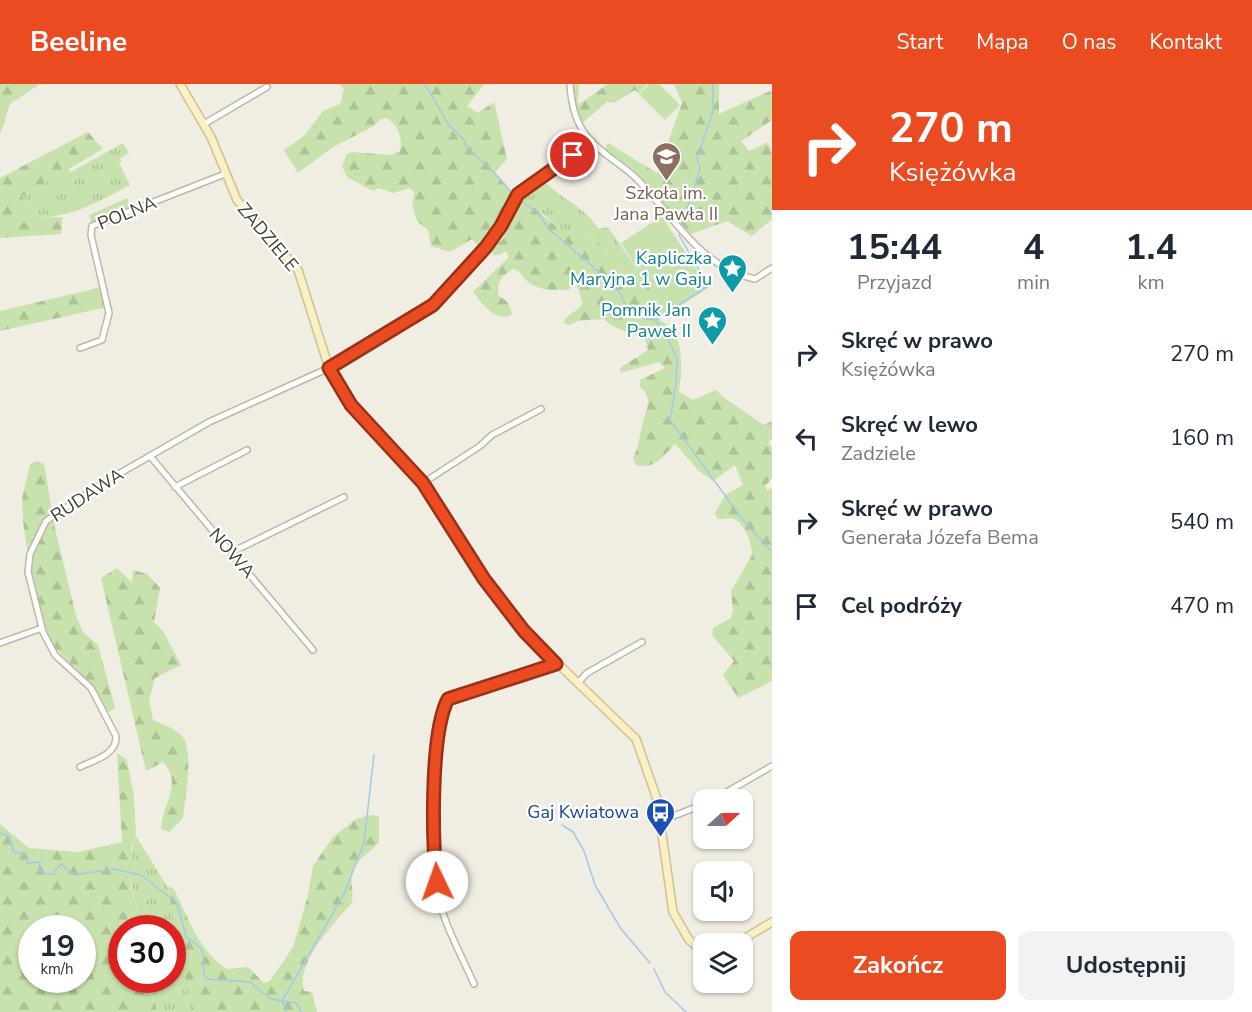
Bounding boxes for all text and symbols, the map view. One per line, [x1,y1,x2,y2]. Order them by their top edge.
text: Beeline [30,23,127,61]
text: Start [897,28,943,56]
text: Mapa [976,28,1029,56]
text: O nas [1062,28,1116,56]
text: Kontakt [1149,28,1222,56]
text: 270 m [889,100,1013,157]
icon: right [790,108,868,186]
pin [547,129,598,180]
icon: arrive [556,138,589,171]
school or university icon: Szkoła im. Jana Pawła II [650,140,682,182]
text: Księżówka [889,154,1017,191]
place label: Szkoła im. Jana Pawła II [613,181,718,226]
street label: POLNA [94,190,160,236]
street label: ZADZIELE [232,198,304,276]
text: 15:44 [847,223,942,272]
text: 4 [1023,223,1044,272]
text: 1.4 [1125,223,1177,272]
place label: Kapliczka Maryjna 1 w Gaju [570,246,712,291]
place icon: Kapliczka Maryjna 1 w Gaju [717,252,749,294]
text: Przyjazd [857,269,932,296]
text: min [1017,269,1050,296]
text: km [1137,269,1165,296]
place label: Pomnik Jan Paweł II [601,298,691,343]
place icon: Pomnik Jan Paweł II [696,304,728,346]
text: Skręć w prawo [841,326,993,356]
icon: right [790,338,823,371]
text: 270 m [1170,339,1234,369]
text: Księżówka [841,356,936,383]
text: Skręć w lewo [841,410,978,440]
icon: left [790,422,823,455]
text: 160 m [1170,423,1234,453]
text: Zadziele [841,440,916,467]
street label: RUDAWA [46,463,128,527]
text: Skręć w prawo [841,494,993,524]
icon: right [790,506,823,539]
text: 540 m [1170,507,1234,537]
street label: NOWA [204,523,260,583]
text: Generała Józefa Bema [841,524,1039,551]
icon: arrive [790,590,823,623]
text: Cel podróży [841,591,962,621]
text: 470 m [1170,591,1234,621]
north arrow [693,789,753,849]
map controls [693,789,753,993]
bus stop icon: Gaj Kwiatowa [644,796,676,838]
place label: Gaj Kwiatowa [527,800,639,824]
position arrow [405,850,469,914]
button: sound [693,861,753,921]
speed limit sign: 30 [108,915,186,993]
text: 19 [39,926,75,967]
button: Zakończ [790,931,1006,1000]
button: Udostępnij [1018,931,1234,1000]
button: layers [693,933,753,993]
text: km/h [40,959,74,979]

